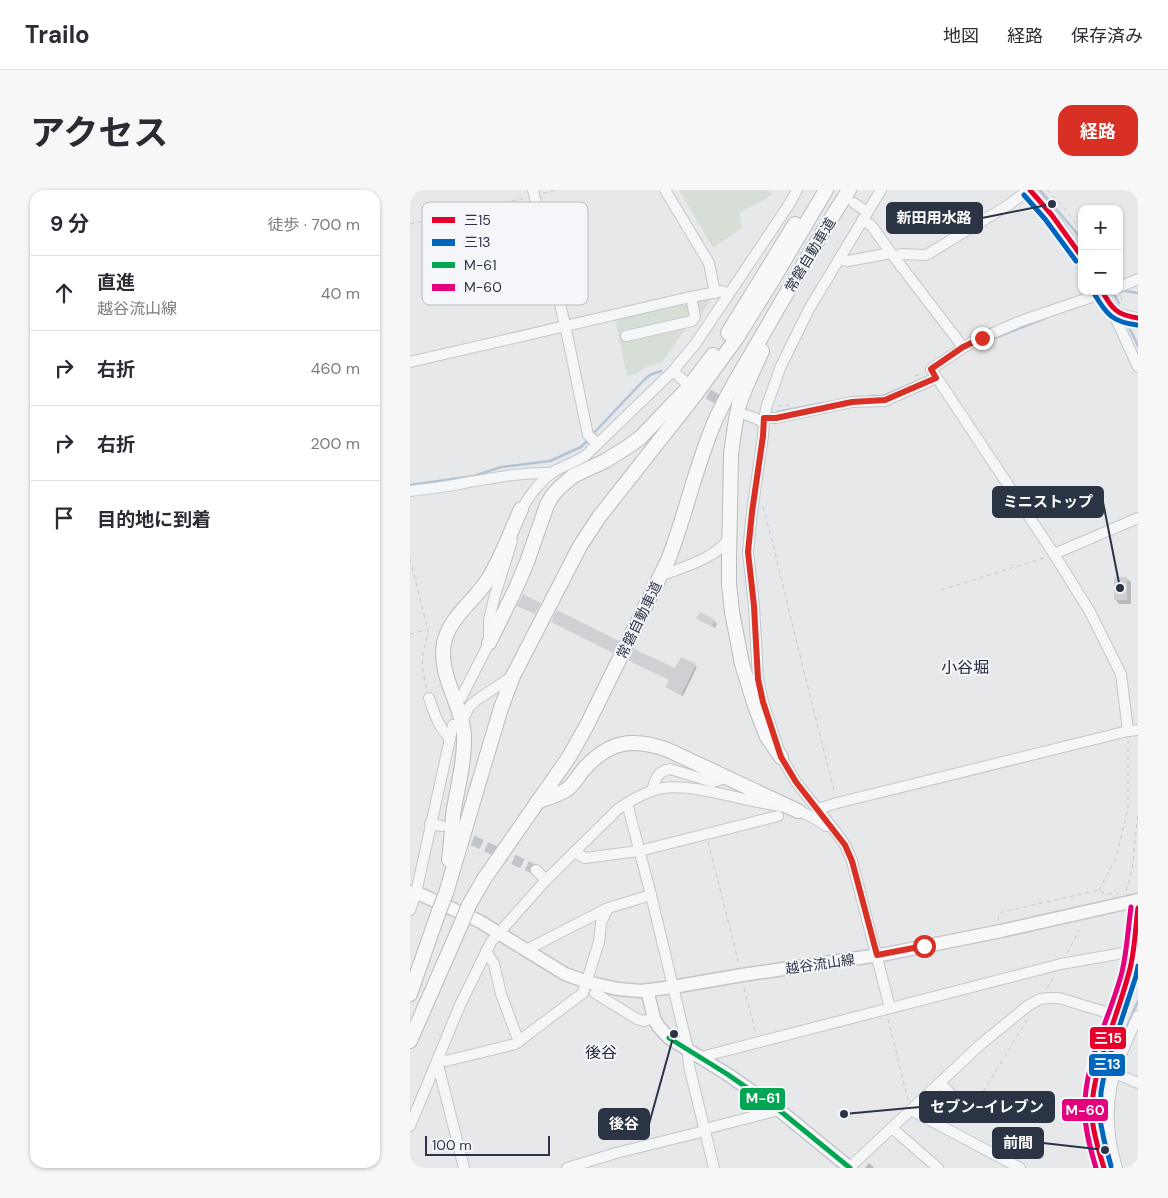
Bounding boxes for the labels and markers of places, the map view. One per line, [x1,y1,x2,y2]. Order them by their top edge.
callout: 新田用水路 [887,203,982,233]
callout: ミニストップ [993,487,1103,517]
callout: セブン-イレブン [920,1092,1054,1122]
callout: 後谷 [599,1109,649,1139]
callout: 前間 [993,1128,1043,1158]

